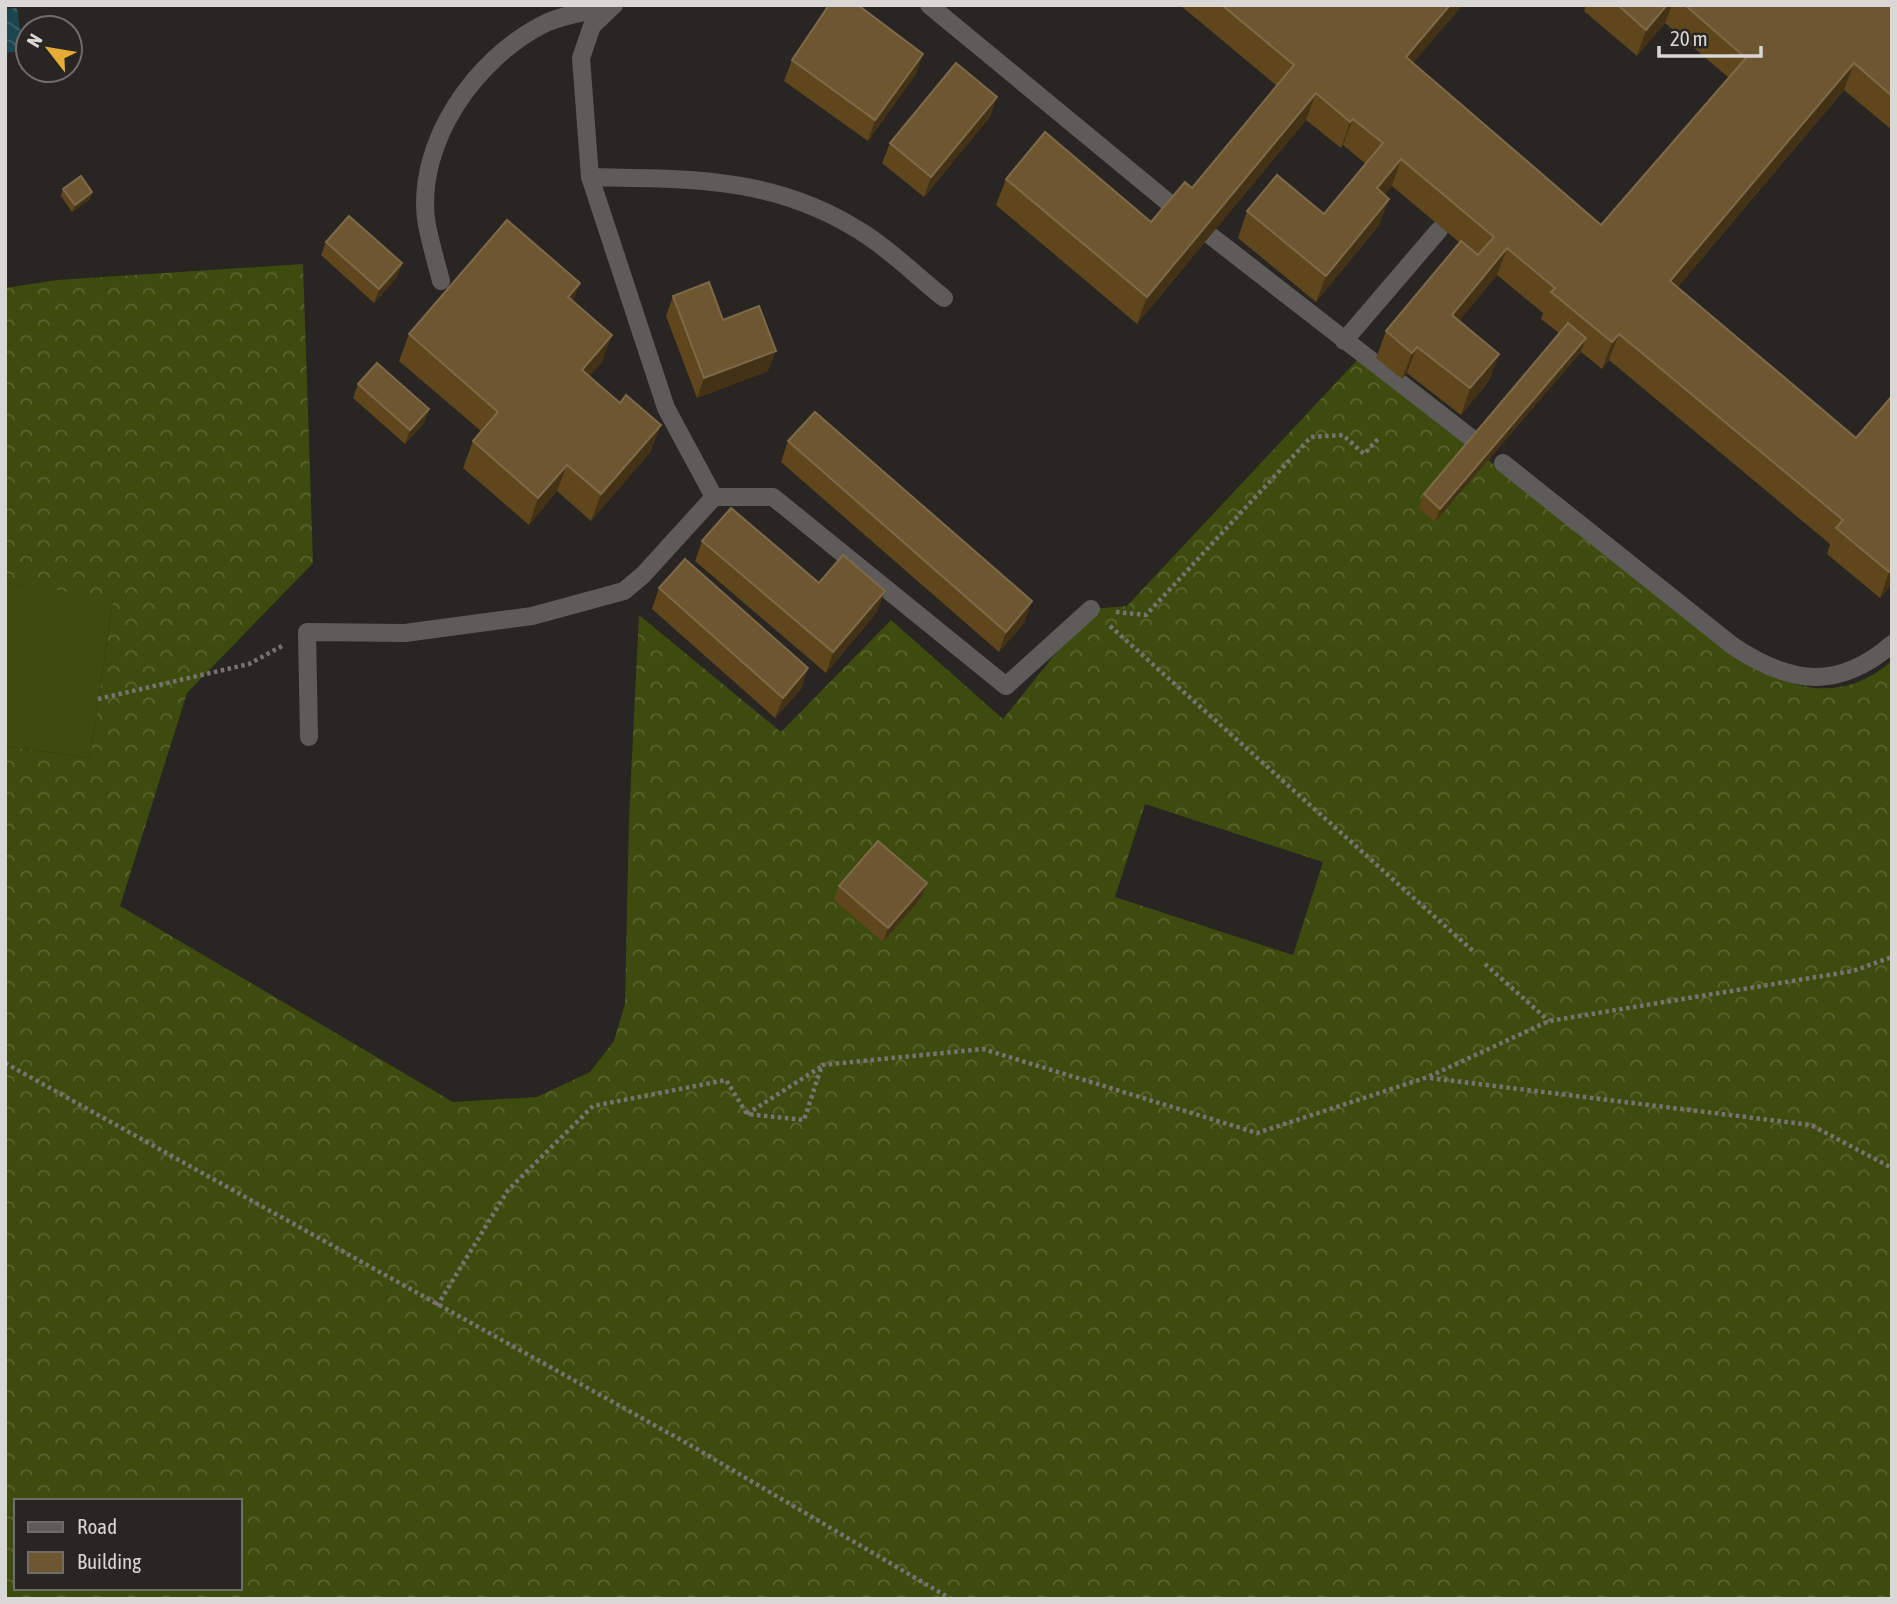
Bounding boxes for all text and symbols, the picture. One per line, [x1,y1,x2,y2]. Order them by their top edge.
north arrow [14,14,84,84]
scale bar [1659,14,1760,58]
text: 20 m [1670,26,1708,50]
text: N [22,30,47,51]
legend [14,1499,242,1590]
text: Road [77,1514,117,1538]
text: Building [77,1549,141,1573]

